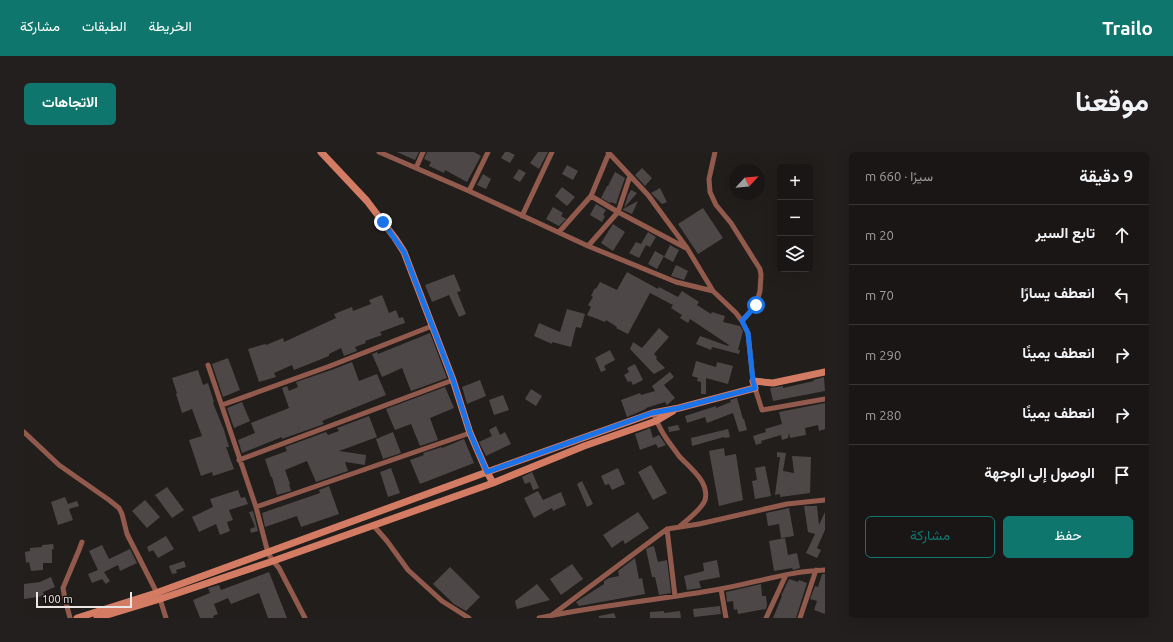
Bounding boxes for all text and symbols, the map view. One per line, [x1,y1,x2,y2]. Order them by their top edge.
text: Trailo [1102,17,1153,39]
text: مشاركة [20,18,60,34]
text: الطبقات [82,18,126,34]
text: الخريطة [148,18,192,34]
button: الاتجاهات [24,83,116,125]
text: موقعنا [1075,85,1149,116]
north arrow [729,164,765,200]
map controls [777,164,813,272]
button: + [777,164,813,200]
text: 9 دقيقة [1079,166,1133,185]
text: سيرًا · 660 m [865,169,933,183]
button: − [777,200,813,236]
route end [374,213,392,231]
text: تابع السير [1036,224,1095,241]
icon: ahead [1111,224,1133,246]
text: 20 m [865,228,894,242]
button: layers [777,236,813,272]
text: انعطف يسارًا [1020,284,1095,301]
icon: left [1111,284,1133,306]
text: 70 m [865,288,894,302]
route start [747,296,765,314]
text: انعطف يمينًا [1022,344,1095,361]
icon: right [1111,344,1133,366]
text: 290 m [865,348,901,362]
text: انعطف يمينًا [1022,404,1095,421]
icon: right [1111,404,1133,426]
text: 280 m [865,408,901,422]
text: الوصول إلى الوجهة [984,464,1095,481]
icon: arrive [1111,464,1133,486]
button: مشاركة [865,516,995,558]
button: حفظ [1003,516,1133,558]
scale bar [36,590,132,609]
text: 100 m [42,593,73,605]

